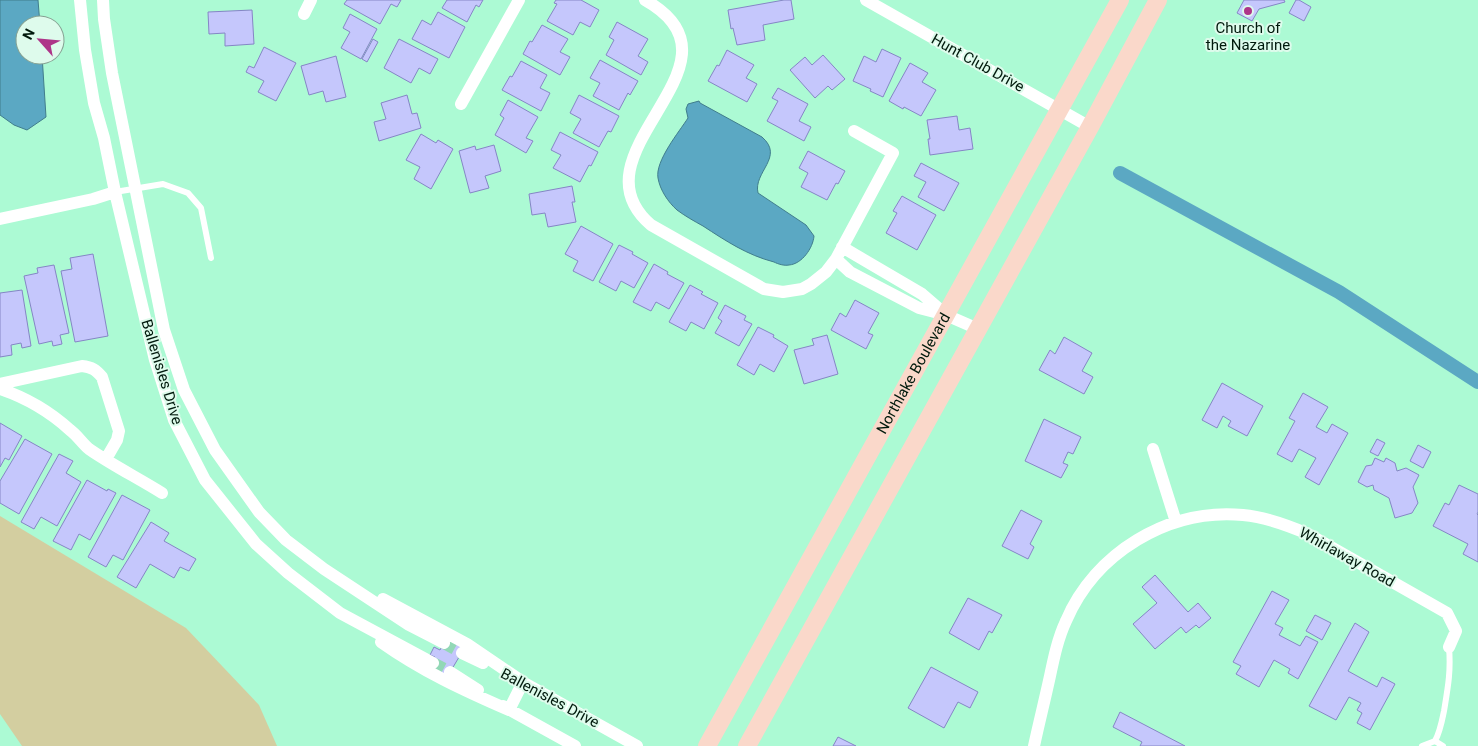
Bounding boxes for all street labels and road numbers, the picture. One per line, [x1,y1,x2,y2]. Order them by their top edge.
street label: Hunt Club Drive [928,30,1028,96]
street label: Northlake Boulevard [873,310,954,437]
street label: Ballenisles Drive [137,317,187,427]
street label: Whirlaway Road [1296,523,1398,591]
street label: Ballenisles Drive [498,664,602,732]

